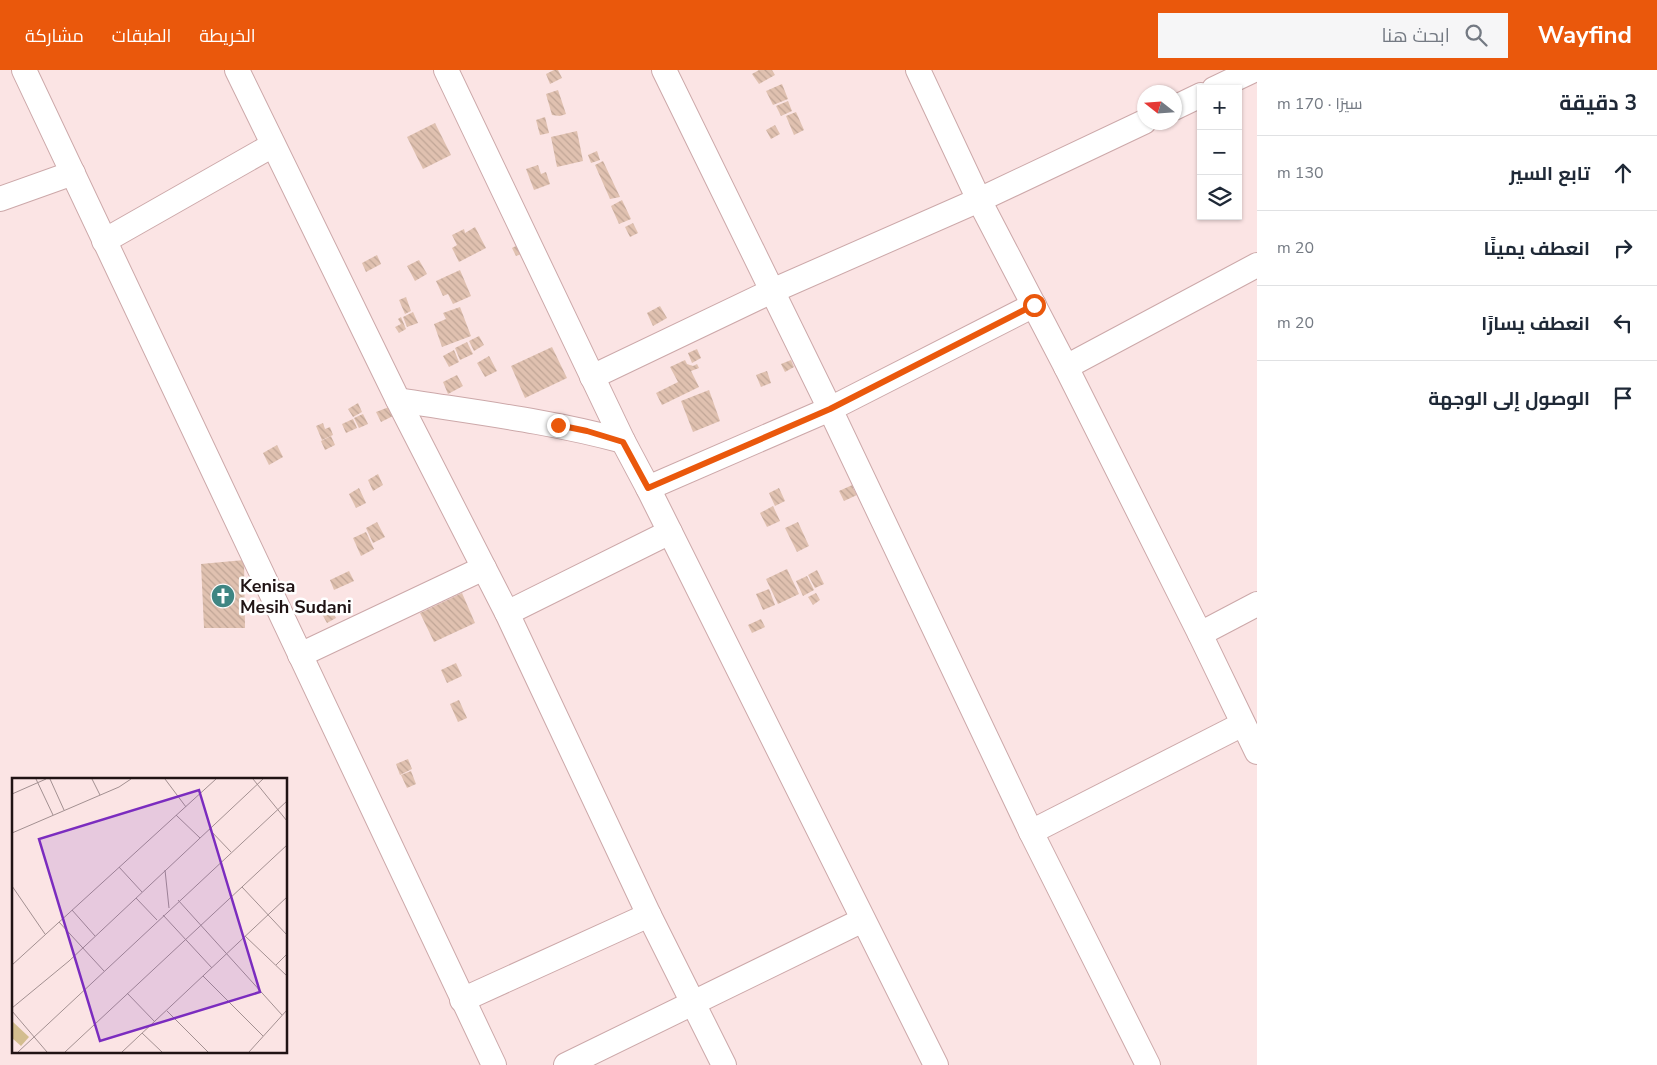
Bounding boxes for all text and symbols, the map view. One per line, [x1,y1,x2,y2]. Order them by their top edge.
search box [1158,13,1508,58]
text: Wayfind [1538,19,1632,51]
icon: search [1462,21,1490,49]
text: ابحث هنا [1381,23,1450,49]
text: مشاركة [25,24,84,48]
text: الطبقات [112,24,171,48]
text: الخريطة [199,24,256,48]
north arrow [1137,85,1182,130]
map controls [1197,85,1242,220]
button: + [1197,85,1242,130]
text: 3 دقيقة [1559,89,1637,117]
text: سيرًا · 170 m [1277,93,1363,115]
button: − [1197,130,1242,175]
icon: ahead [1609,159,1637,187]
text: تابع السير [1509,161,1590,187]
text: 130 m [1277,162,1324,184]
button: layers [1197,175,1242,220]
icon: right [1609,234,1637,262]
text: انعطف يمينًا [1484,236,1590,262]
text: 20 m [1277,237,1314,259]
route start [1023,294,1046,317]
icon: left [1609,309,1637,337]
text: انعطف يسارًا [1481,311,1590,337]
text: 20 m [1277,312,1314,334]
icon: arrive [1609,384,1637,412]
text: الوصول إلى الوجهة [1428,386,1590,412]
route end [547,414,570,437]
place label: Kenisa Mesih Sudani [240,574,352,619]
church icon: Kenisa Mesih Sudani [210,583,236,609]
inset map [12,778,288,1052]

